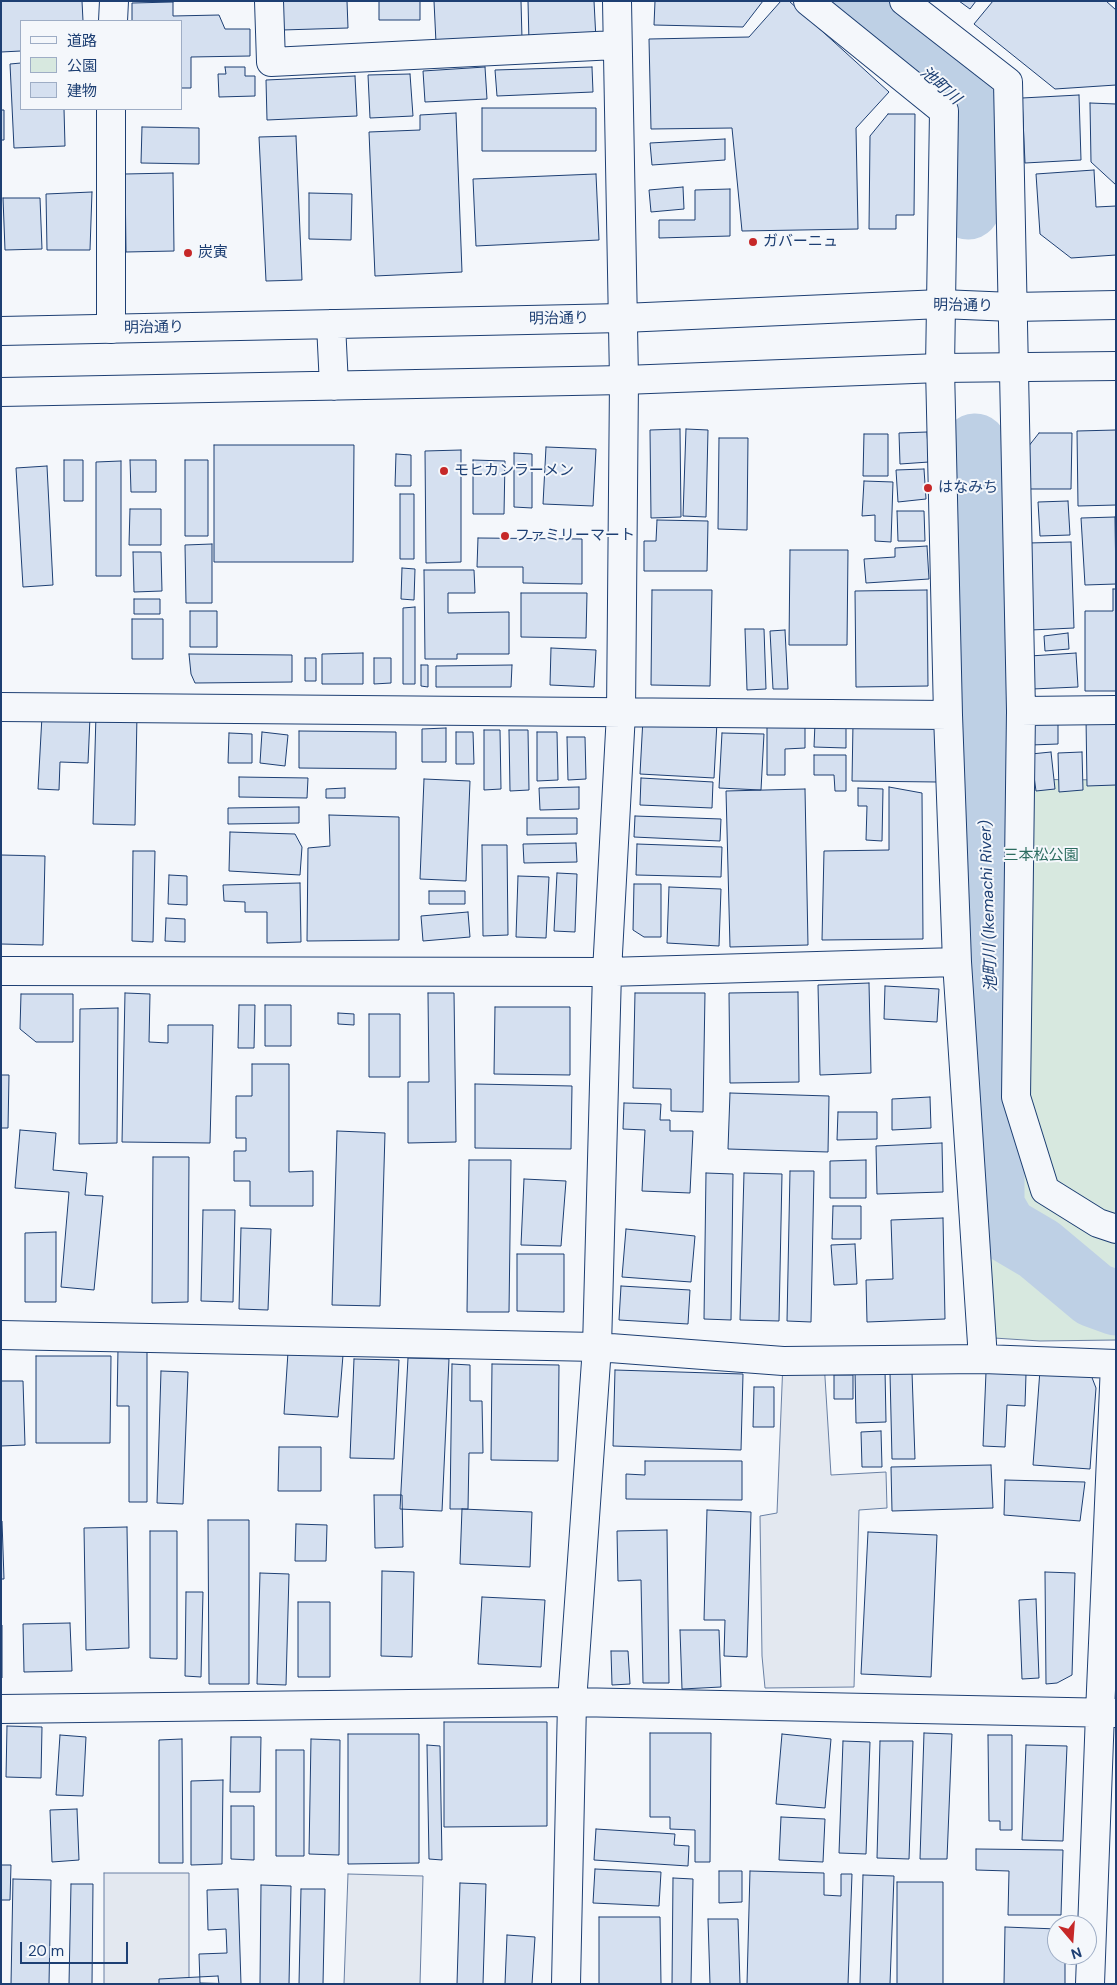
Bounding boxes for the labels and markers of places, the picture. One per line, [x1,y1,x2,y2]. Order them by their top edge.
place label: ガバーニュ [763,233,838,251]
marker: ガバーニュ [747,236,759,248]
place label: 炭寅 [198,244,228,262]
marker: 炭寅 [182,247,194,259]
place label: モヒカンラーメン [454,462,574,480]
marker: モヒカンラーメン [438,465,450,477]
place label: はなみち [938,479,998,497]
marker: はなみち [922,482,934,494]
place label: ファミリーマート [515,527,635,545]
marker: ファミリーマート [499,530,511,542]

